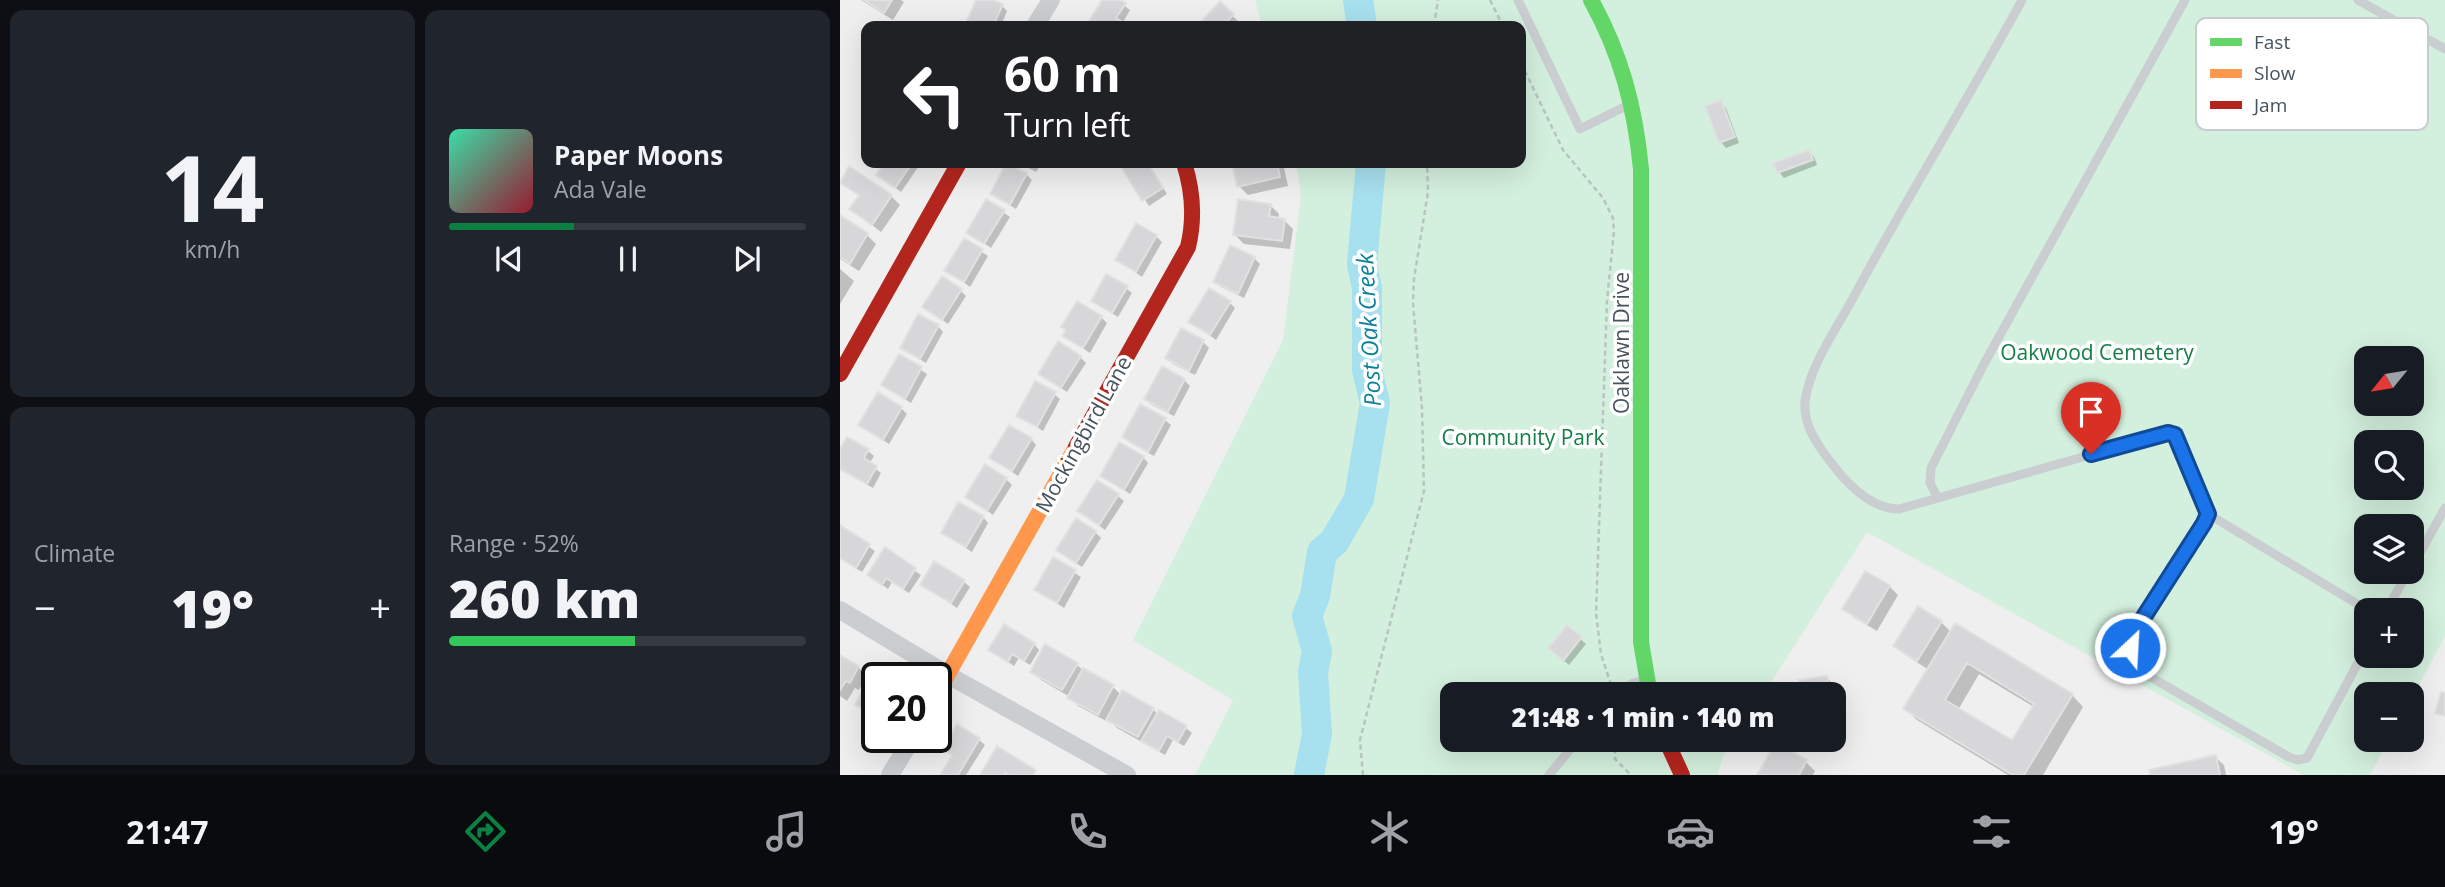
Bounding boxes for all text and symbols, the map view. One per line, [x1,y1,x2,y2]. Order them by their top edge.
legend [2196,18,2428,130]
text: Fast [2254,29,2290,55]
text: 60 m [1004,40,1121,106]
icon: left [889,49,980,140]
text: Slow [2254,60,2296,86]
text: Jam [2252,92,2287,118]
text: Turn left [1004,103,1130,146]
text: 14 [160,125,265,249]
text: Paper Moons [554,137,723,173]
text: Ada Vale [554,173,647,205]
text: km/h [185,233,240,265]
icon: previous [490,240,528,278]
icon: pause [609,240,647,278]
icon: next [728,240,766,278]
water label: Post Oak Creek [1348,252,1388,407]
street label: Oaklawn Drive [1607,272,1635,414]
park label: Oakwood Cemetery [2000,338,2194,366]
north arrow [2354,346,2424,416]
map controls [2354,346,2424,752]
street label: Mockingbird Lane [1028,351,1138,517]
pin [2061,382,2121,454]
icon: arrive [2072,393,2110,431]
park label: Community Park [1441,423,1605,451]
button: search [2354,430,2424,500]
button: layers [2354,514,2424,584]
text: Range · 52% [449,527,579,559]
text: Climate [34,537,115,569]
text: 260 km [449,562,640,633]
text: 19° [171,572,254,643]
text: − [34,581,56,633]
text: + [369,581,391,633]
button: + [2354,598,2424,668]
position arrow [2093,611,2167,685]
speed limit sign: 20 [861,662,952,753]
button: − [2354,682,2424,752]
text: 21:48 · 1 min · 140 m [1512,699,1774,735]
icon: directions [461,807,510,856]
icon: music [762,807,811,856]
icon: phone [1063,807,1112,856]
icon: climate [1365,807,1414,856]
icon: car [1666,807,1715,856]
icon: filters [1967,807,2016,856]
text: 21:47 [126,810,208,853]
text: 19° [2269,810,2319,853]

